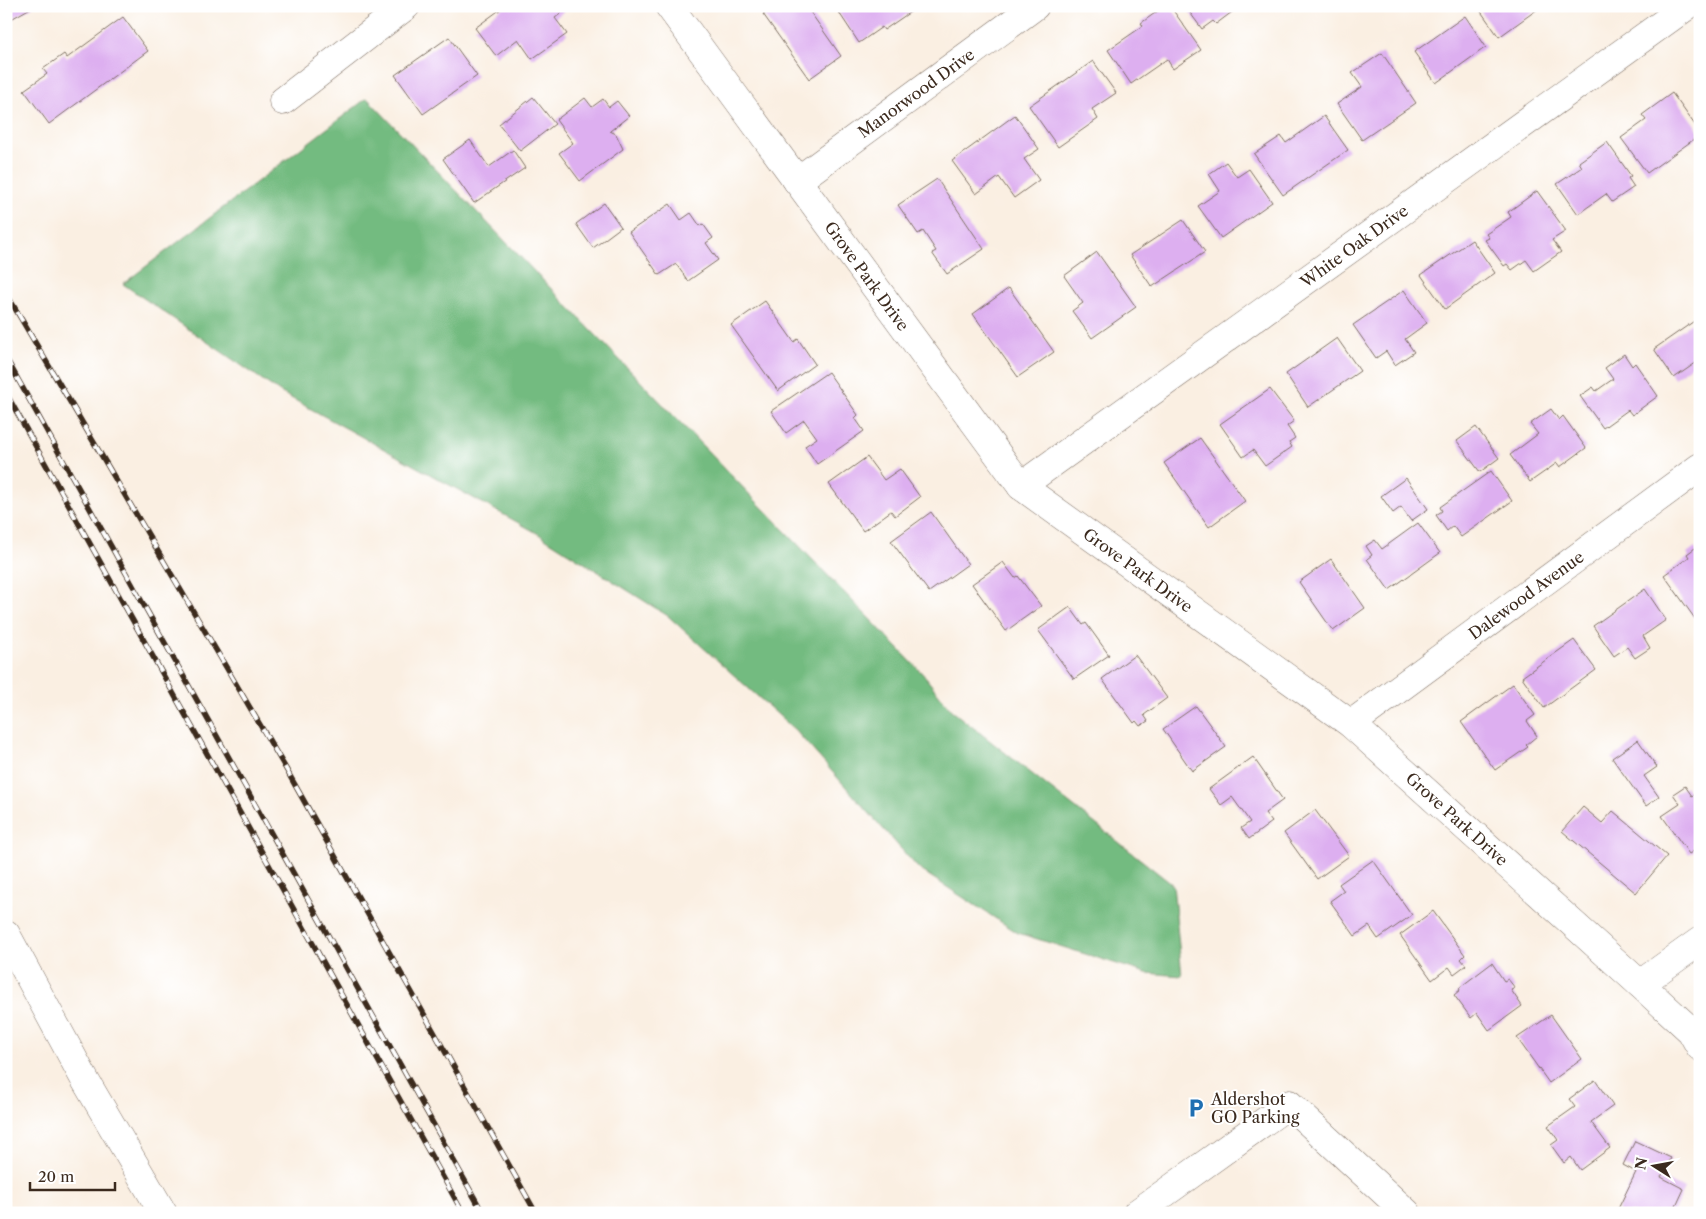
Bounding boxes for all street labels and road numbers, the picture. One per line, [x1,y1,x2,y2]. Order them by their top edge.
street label: Manorwood Drive [854,44,978,142]
street label: White Oak Drive [1295,200,1412,292]
street label: Grove Park Drive [821,217,913,335]
street label: Grove Park Drive [1079,524,1197,616]
street label: Dalewood Avenue [1464,546,1588,644]
street label: Grove Park Drive [1402,768,1512,870]

